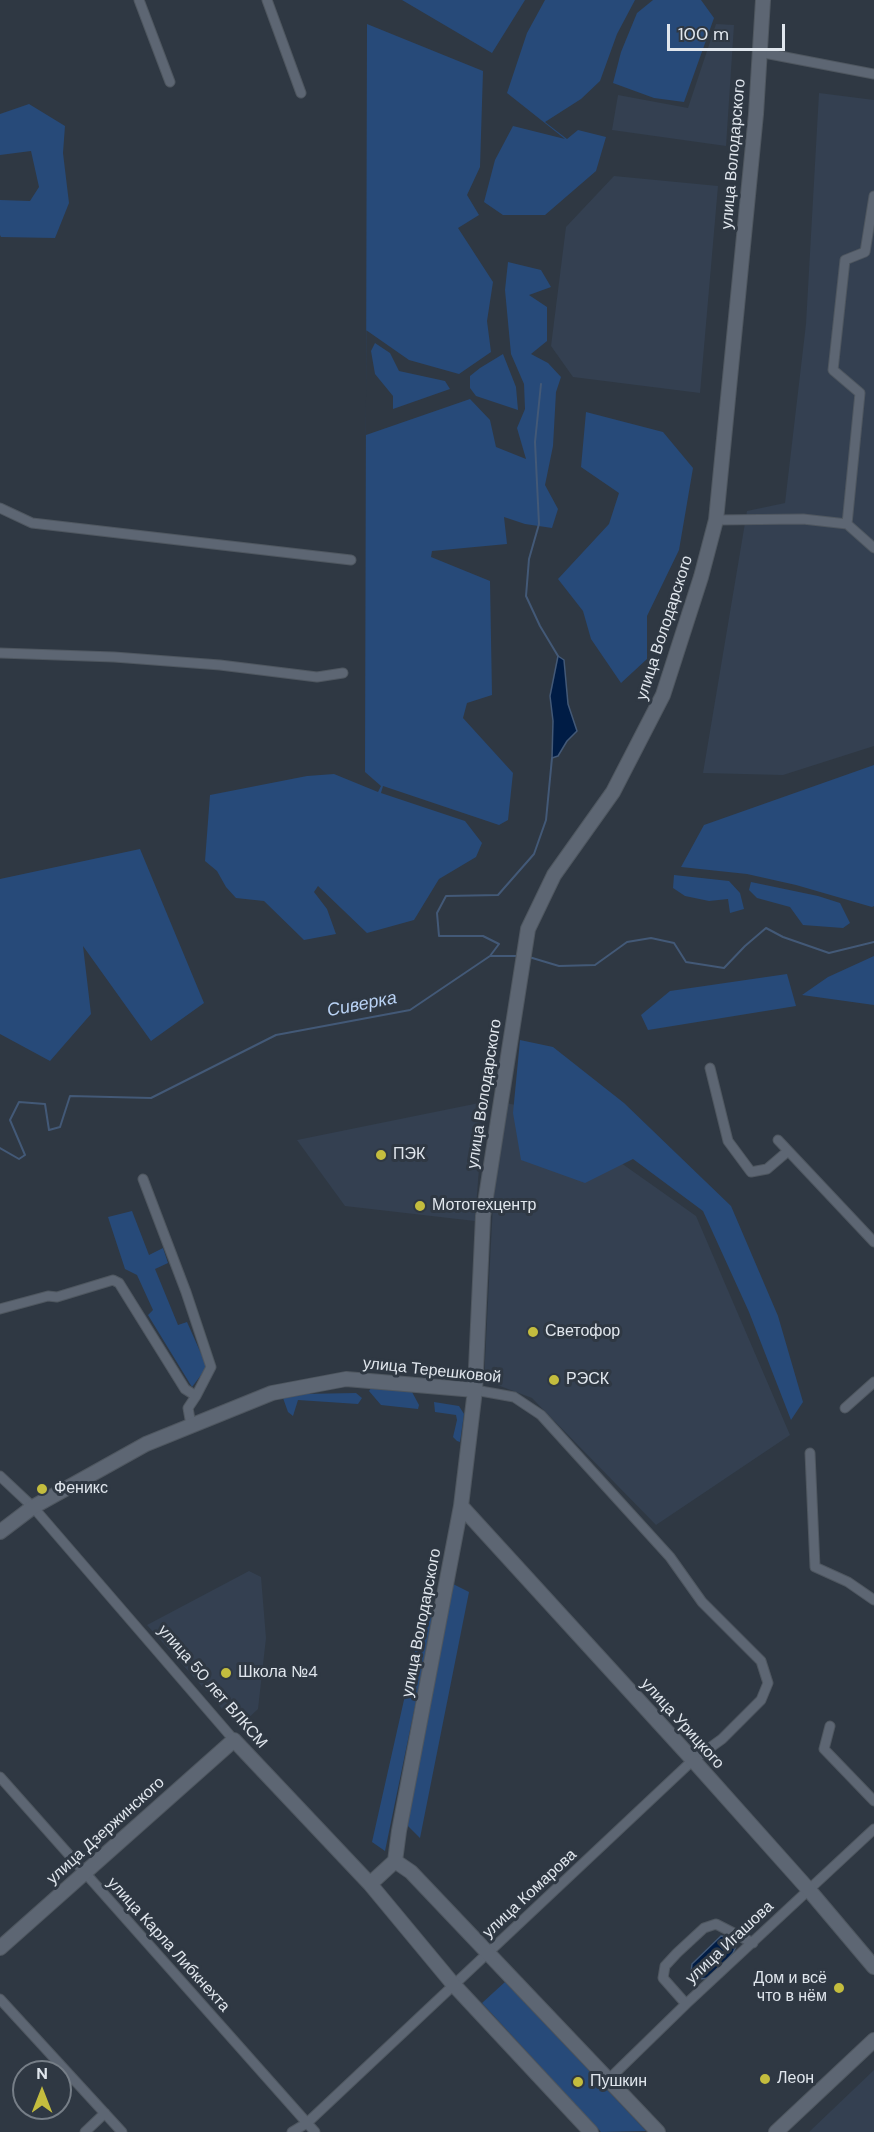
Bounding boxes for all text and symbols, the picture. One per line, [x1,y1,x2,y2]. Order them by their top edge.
scale bar [670,12,788,50]
text: 100 m [678,22,729,46]
street label: улица Володарского [718,78,750,230]
street label: улица Володарского [633,553,697,703]
water label: Сиверка [325,988,399,1022]
street label: улица Володарского [464,1018,506,1170]
place label: ПЭК [393,1145,425,1165]
marker: ПЭК [374,1148,388,1162]
place label: Мототехцентр [432,1196,536,1216]
marker: Мототехцентр [413,1199,427,1213]
place label: Светофор [545,1322,620,1342]
marker: Светофор [526,1325,540,1339]
street label: улица Терешковой [362,1354,502,1388]
place label: РЭСК [566,1370,609,1390]
marker: РЭСК [547,1373,561,1387]
place label: Феникс [54,1479,108,1499]
marker: Феникс [35,1482,49,1496]
street label: улица Володарского [398,1547,446,1699]
street label: улица 50 лет ВЛКСМ [153,1621,271,1753]
place label: Школа №4 [238,1663,318,1683]
marker: Школа №4 [219,1666,233,1680]
street label: улица Урицкого [636,1675,728,1773]
street label: улица Дзержинского [43,1773,169,1889]
street label: улица Комарова [479,1846,581,1942]
street label: улица Карла Либкнехта [103,1874,233,2016]
street label: улица Игашова [682,1897,778,1989]
place label: Дом и всё что в нём [753,1969,827,2007]
marker: Дом и всё что в нём [832,1981,846,1995]
north arrow [12,2060,72,2120]
text: N [36,2063,48,2084]
place label: Леон [777,2069,814,2089]
place label: Пушкин [590,2072,647,2092]
marker: Леон [758,2072,772,2086]
marker: Пушкин [571,2075,585,2089]

